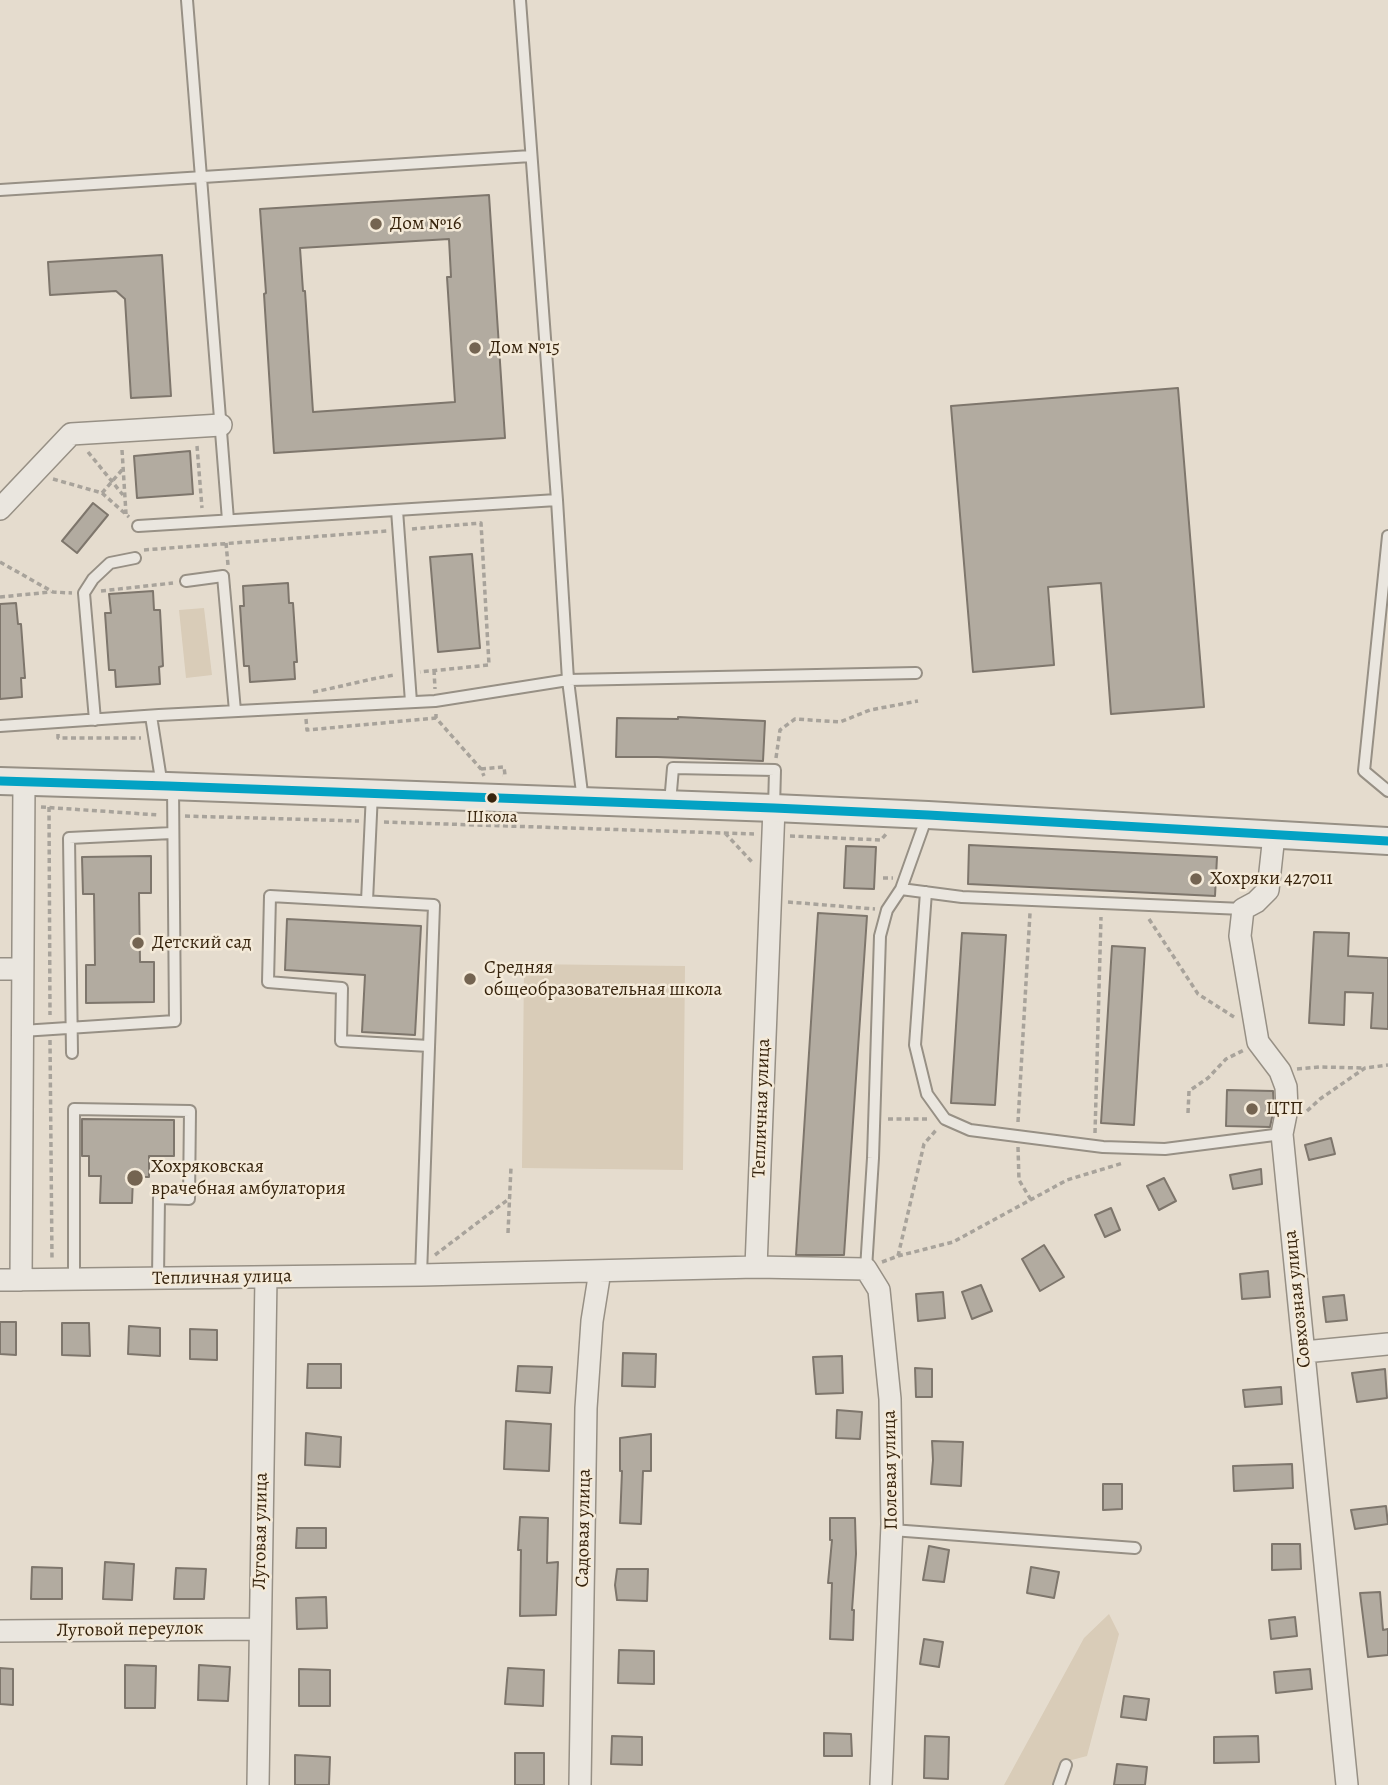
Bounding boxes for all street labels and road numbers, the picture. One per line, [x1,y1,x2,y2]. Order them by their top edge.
street label: Тепличная улица [748,1038,776,1178]
street label: Совхозная улица [1279,1229,1317,1369]
street label: Тепличная улица [152,1265,292,1291]
street label: Полевая улица [879,1410,903,1530]
street label: Садовая улица [572,1468,596,1588]
street label: Луговая улица [249,1472,273,1590]
street label: Луговой переулок [56,1617,204,1643]

